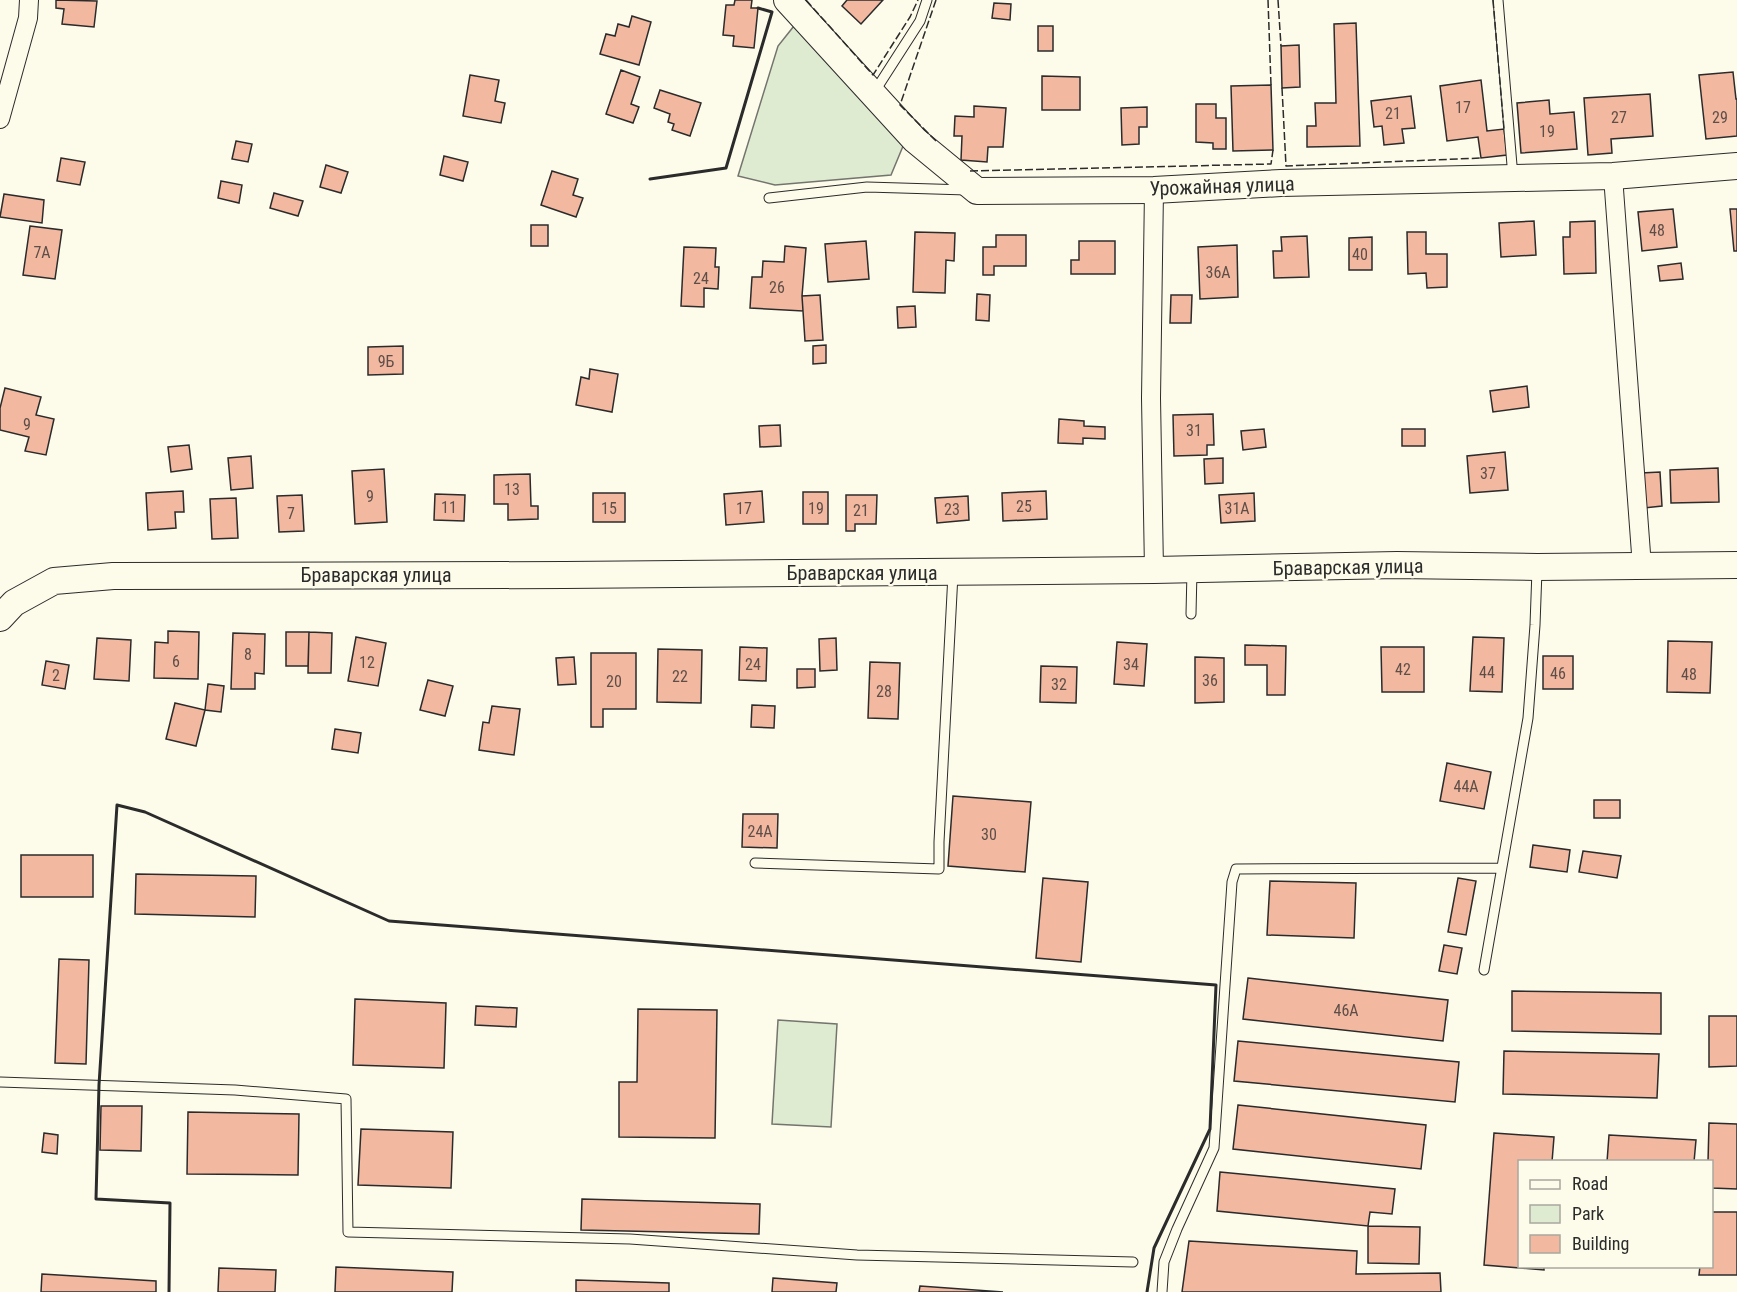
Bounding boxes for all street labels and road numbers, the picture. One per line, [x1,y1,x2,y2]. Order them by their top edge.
street label: Урожайная улица [1149,171,1295,201]
street label: Браварская улица [1272,554,1424,580]
street label: Браварская улица [786,561,938,585]
street label: Браварская улица [300,563,452,587]

